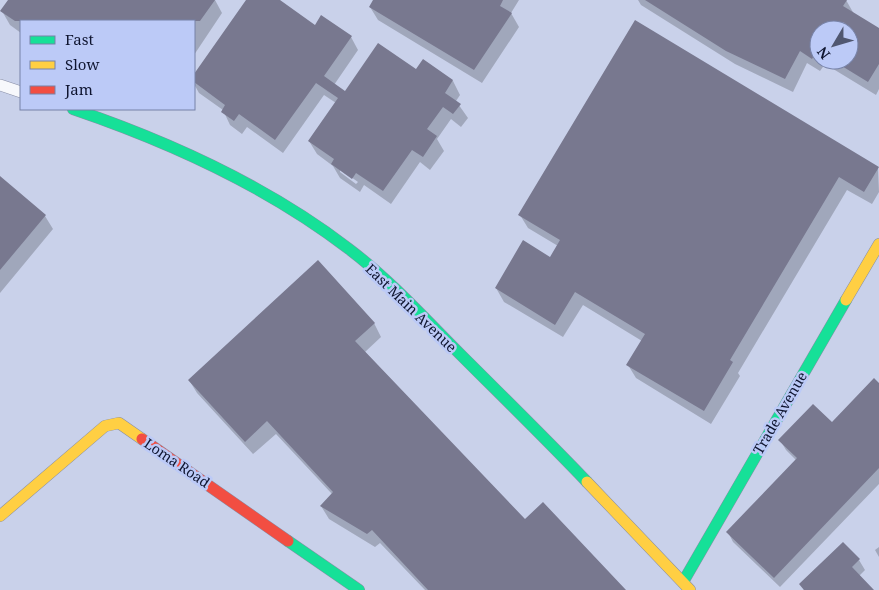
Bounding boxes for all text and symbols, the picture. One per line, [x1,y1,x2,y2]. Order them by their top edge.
legend [20,20,195,110]
north arrow [809,20,859,70]
text: Fast [65,29,94,49]
text: N [812,43,834,64]
text: Slow [65,54,99,74]
text: Jam [64,79,93,99]
street label: East Main Avenue [362,259,461,356]
street label: Trade Avenue [748,368,811,458]
street label: Loma Road [141,434,214,492]

